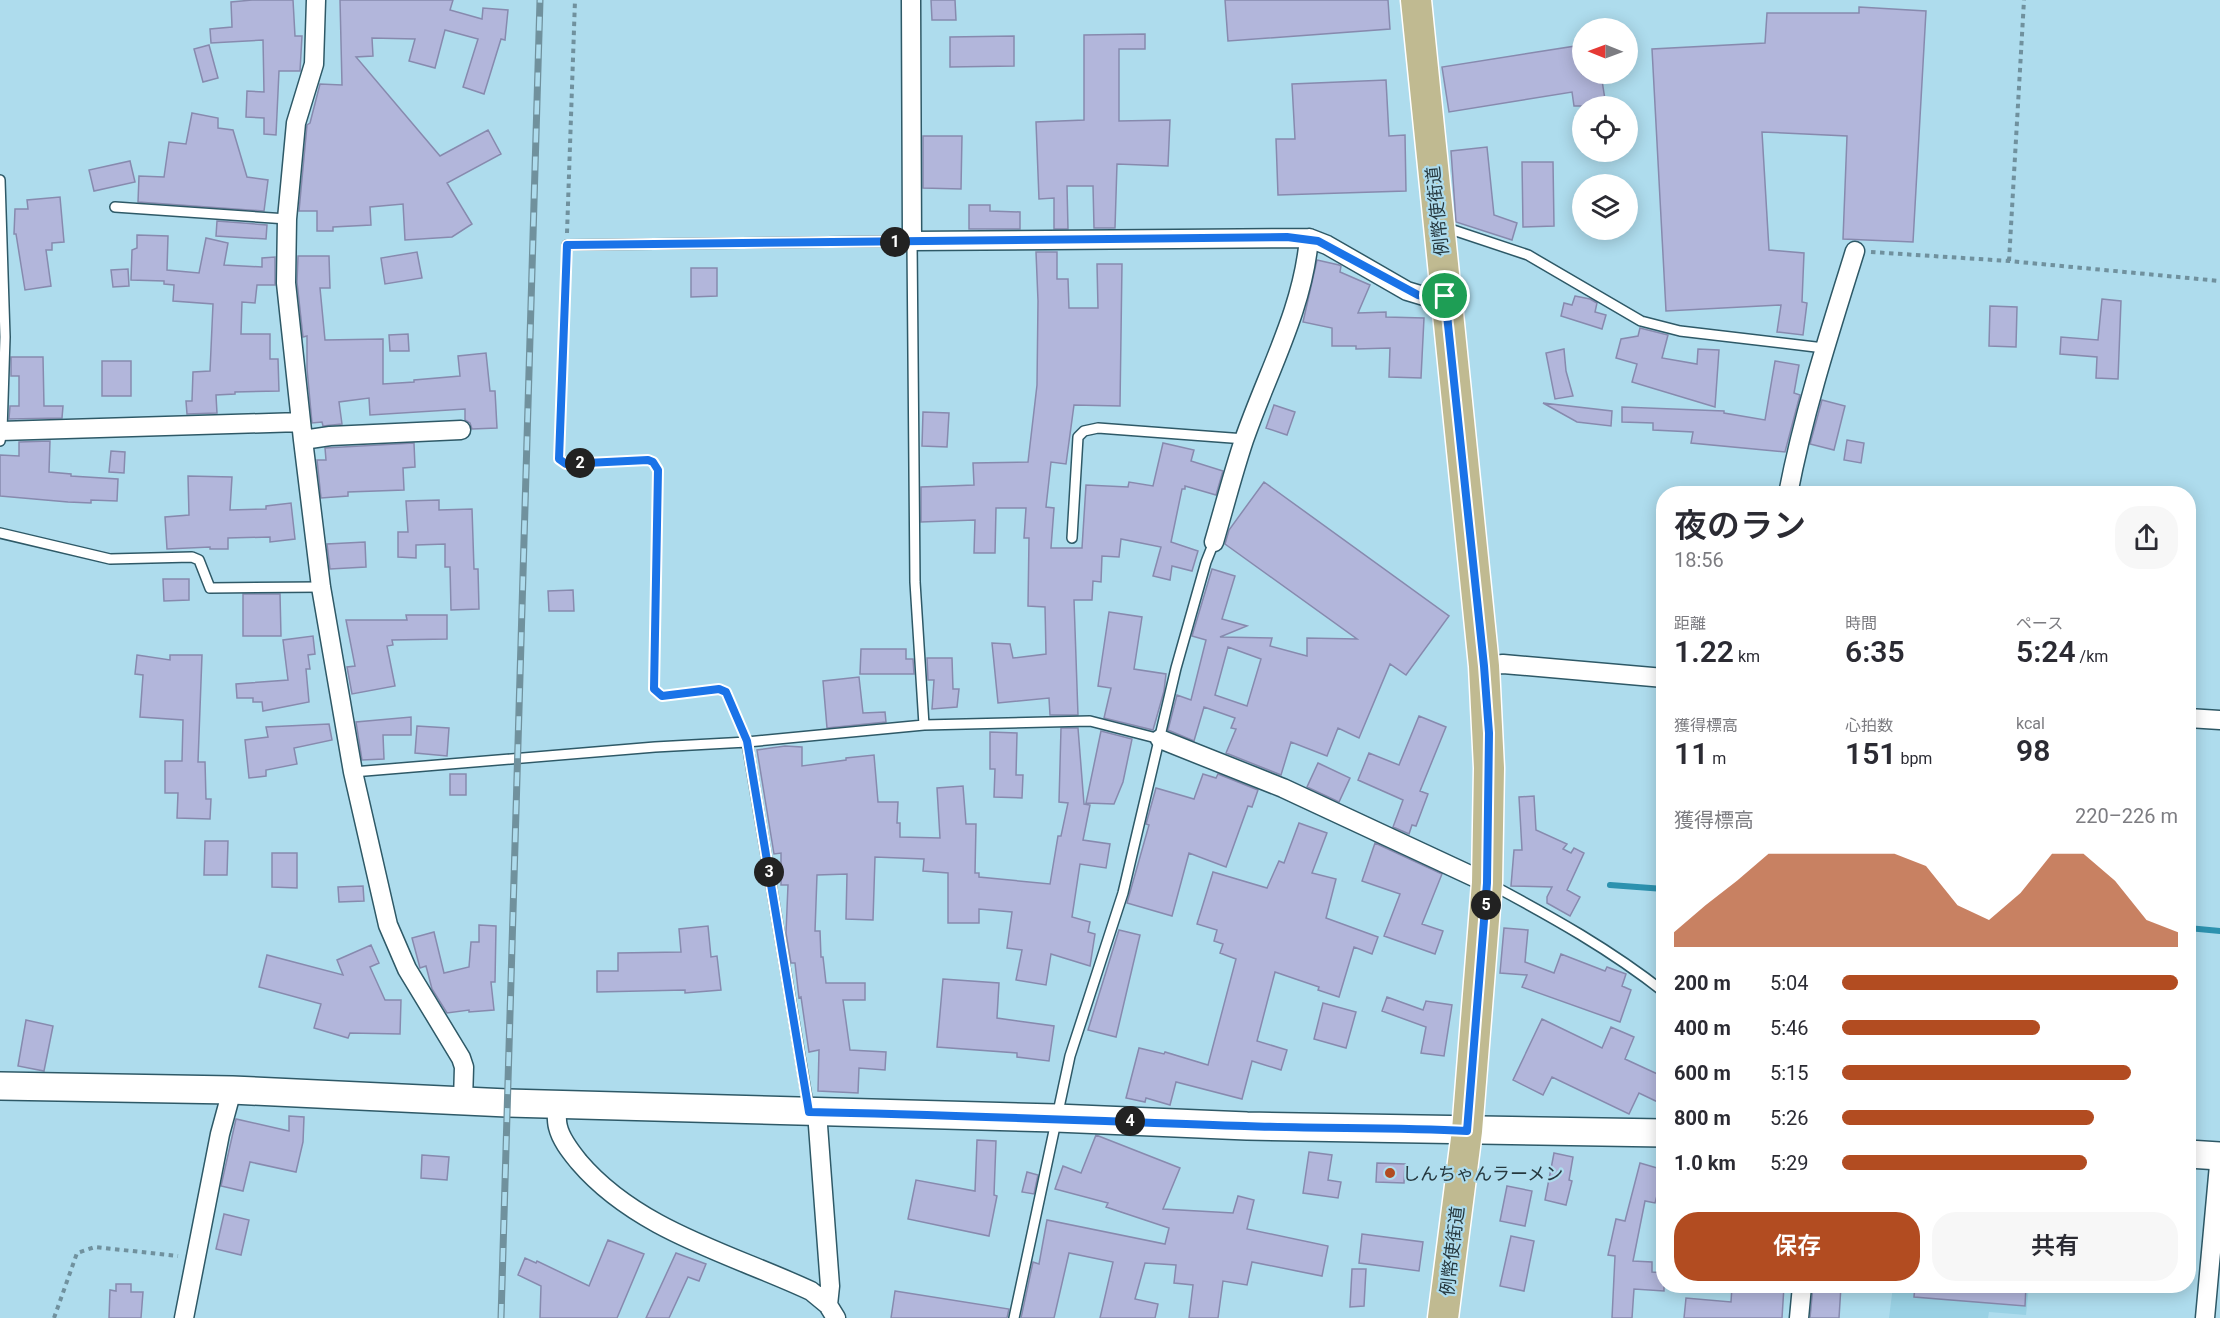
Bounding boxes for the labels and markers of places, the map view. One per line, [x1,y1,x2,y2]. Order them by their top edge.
pin: 1 [880,227,910,257]
pin [1419,270,1470,321]
pin: 2 [565,448,595,478]
pin: 3 [754,857,784,887]
pin: 5 [1471,890,1501,920]
pin: 4 [1115,1106,1145,1136]
place label: しんちゃんラーメン [1402,1163,1563,1184]
marker: しんちゃんラーメン [1383,1166,1397,1180]

